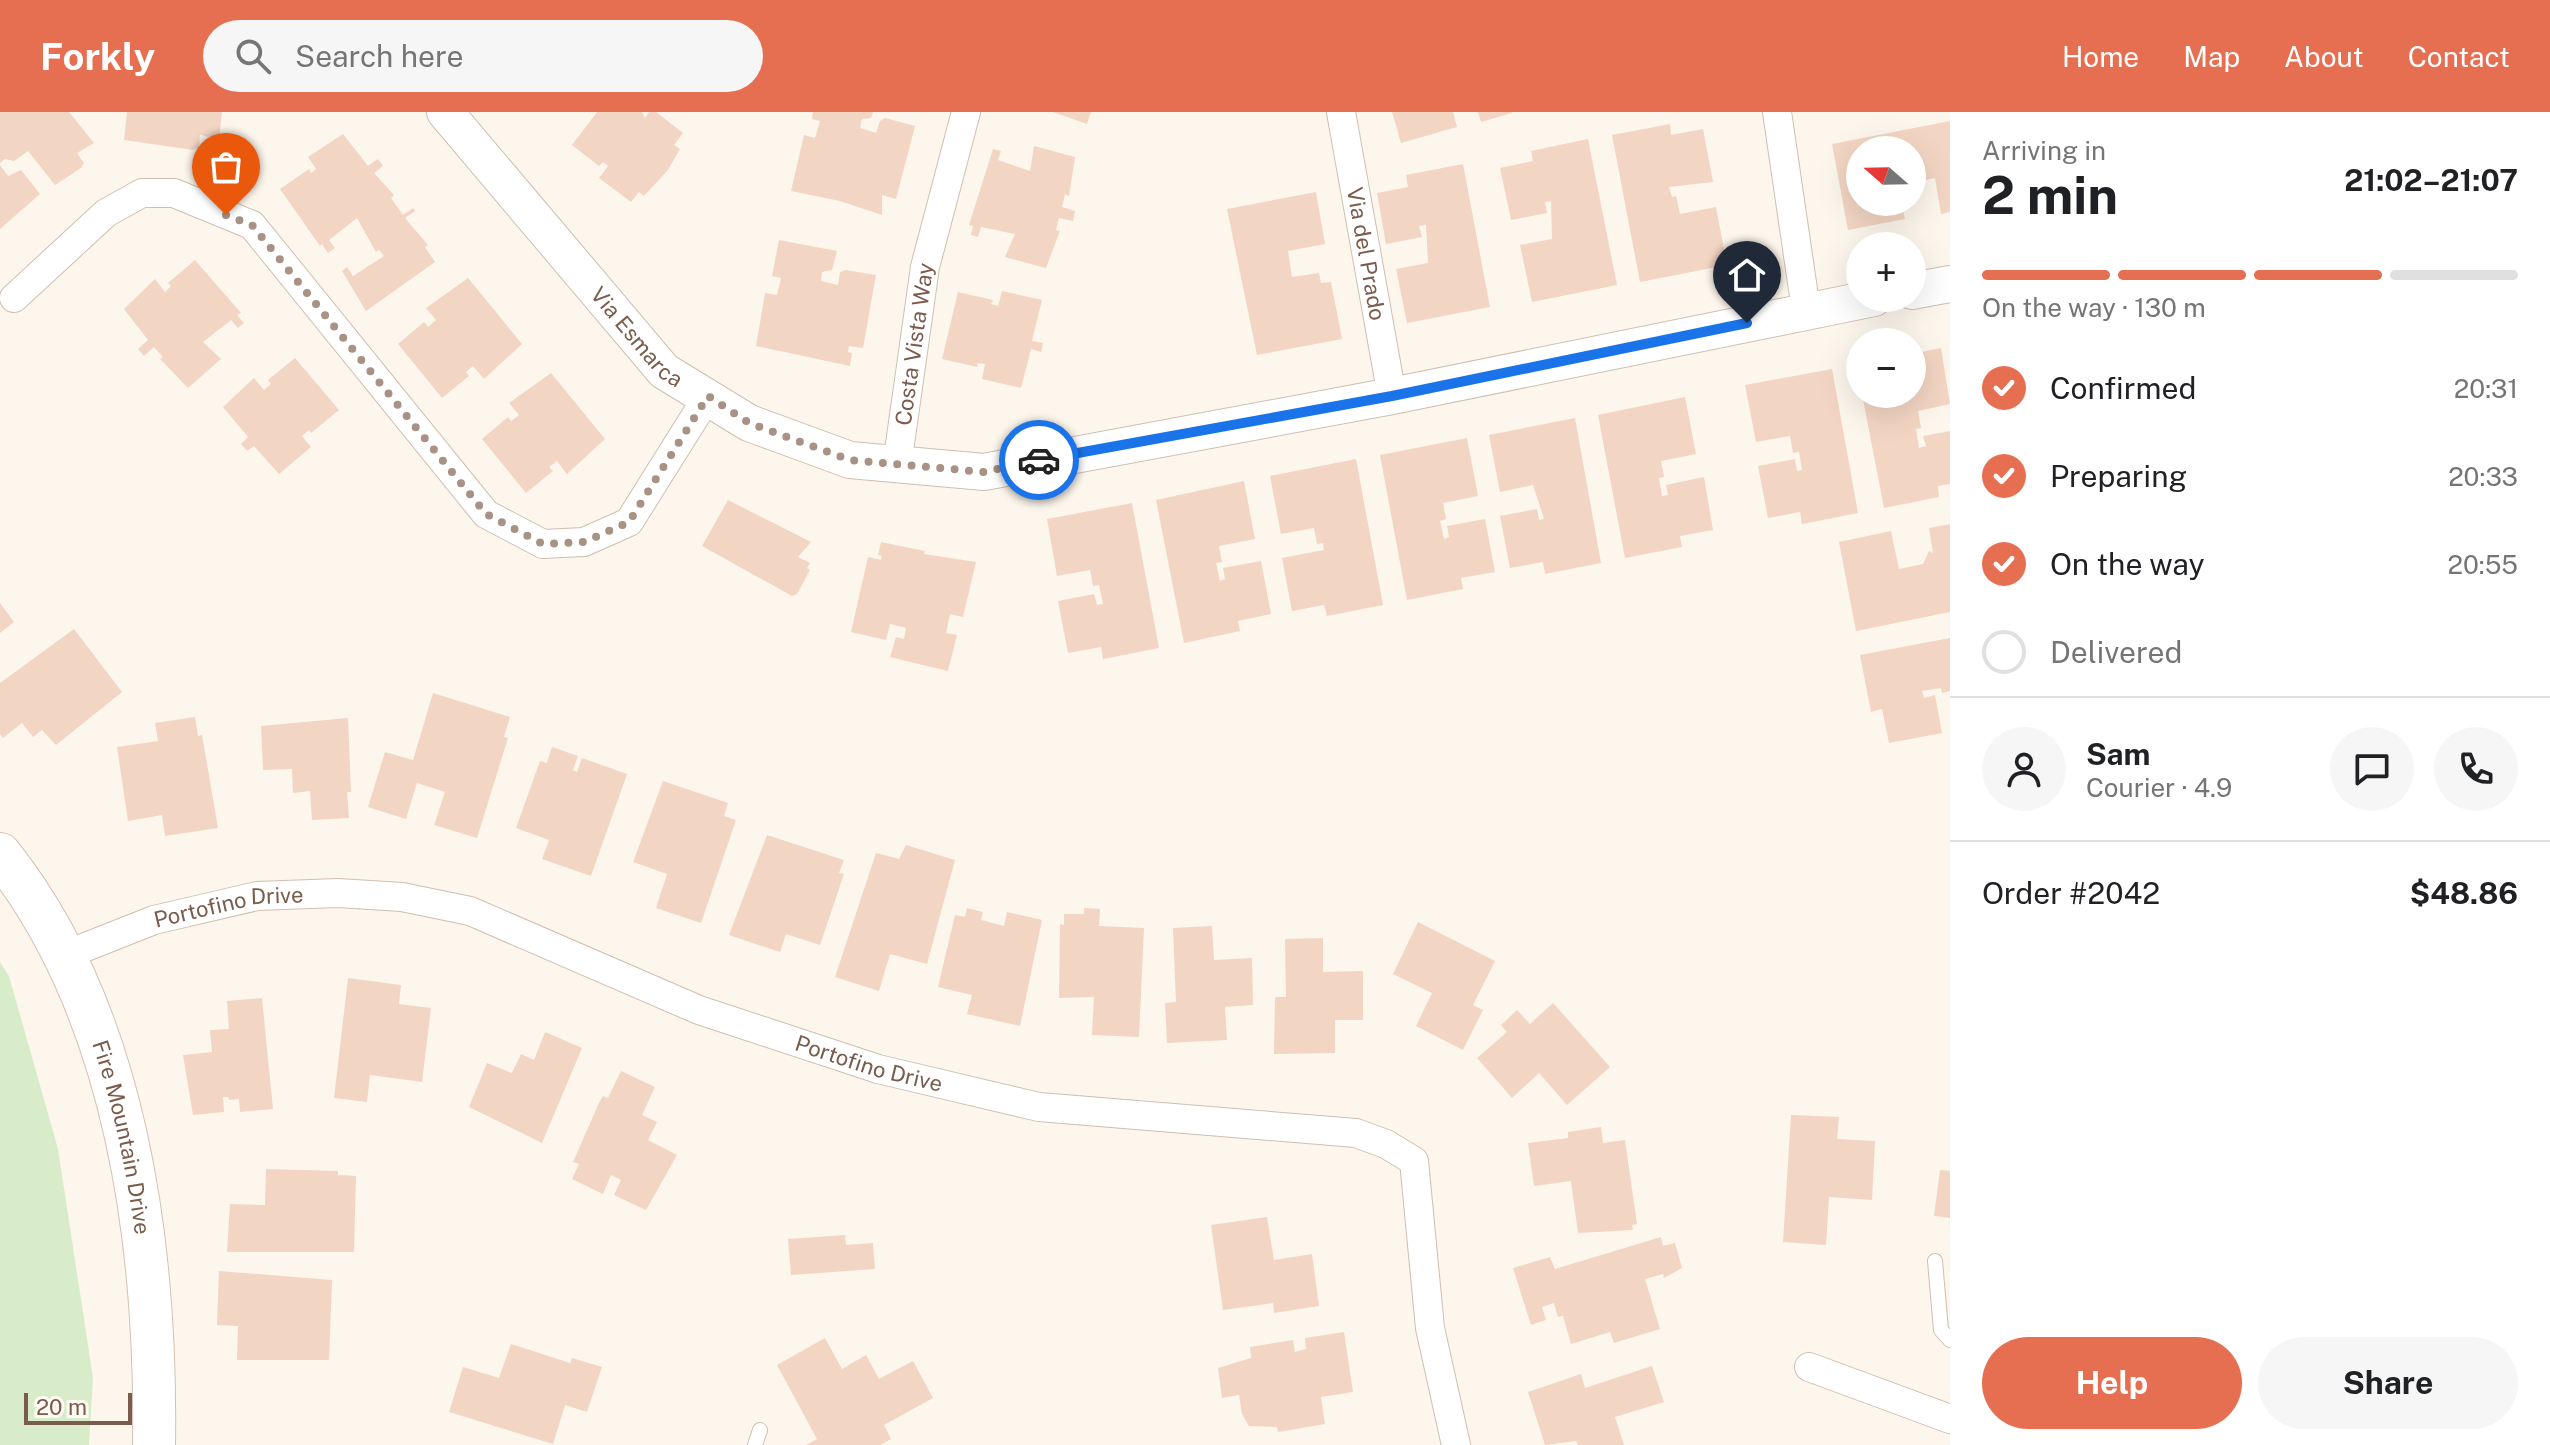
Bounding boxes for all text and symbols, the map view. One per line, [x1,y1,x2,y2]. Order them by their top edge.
search box [203,20,763,92]
text: Forkly [40,34,155,79]
icon: search [231,34,275,78]
text: Search here [295,38,463,74]
text: Home [2062,40,2139,73]
text: Map [2183,40,2240,73]
text: About [2284,40,2364,73]
text: Contact [2408,40,2510,73]
pin [192,133,260,215]
text: Arriving in [1982,135,2106,166]
north arrow [1846,136,1926,216]
map controls [1846,136,1926,408]
icon: bag [204,145,248,189]
text: 21:02–21:07 [2344,162,2518,198]
text: 2 min [1982,165,2118,226]
street label: Via del Prado [1342,185,1391,323]
button: + [1846,232,1926,312]
pin [1713,241,1781,323]
icon: home [1725,253,1769,297]
street label: Costa Vista Way [890,261,938,427]
street label: Via Esmarca [586,282,688,392]
text: On the way · 130 m [1982,292,2206,323]
button: − [1846,328,1926,408]
icon: check [1982,366,2026,410]
text: Confirmed [2050,370,2196,406]
text: 20:31 [2454,373,2518,404]
courier [999,420,1079,500]
icon: car [1017,438,1061,482]
icon: check [1982,454,2026,498]
text: Preparing [2050,458,2187,494]
text: 20:33 [2448,461,2518,492]
icon: check [1982,542,2026,586]
text: On the way [2050,546,2204,582]
text: 20:55 [2447,549,2518,580]
text: Delivered [2050,634,2182,670]
button: person [1982,727,2066,811]
button: chat [2330,727,2414,811]
button: phone [2434,727,2518,811]
text: Sam [2086,736,2150,772]
text: Courier · 4.9 [2086,772,2232,803]
text: Order #2042 [1982,875,2160,911]
text: $48.86 [2410,875,2518,911]
street label: Portofino Drive [151,881,304,933]
street label: Portofino Drive [792,1030,945,1097]
street label: Fire Mountain Drive [87,1037,156,1236]
button: Help [1982,1337,2242,1429]
button: Share [2258,1337,2518,1429]
scale bar [24,1389,132,1425]
text: 20 m [36,1394,87,1420]

